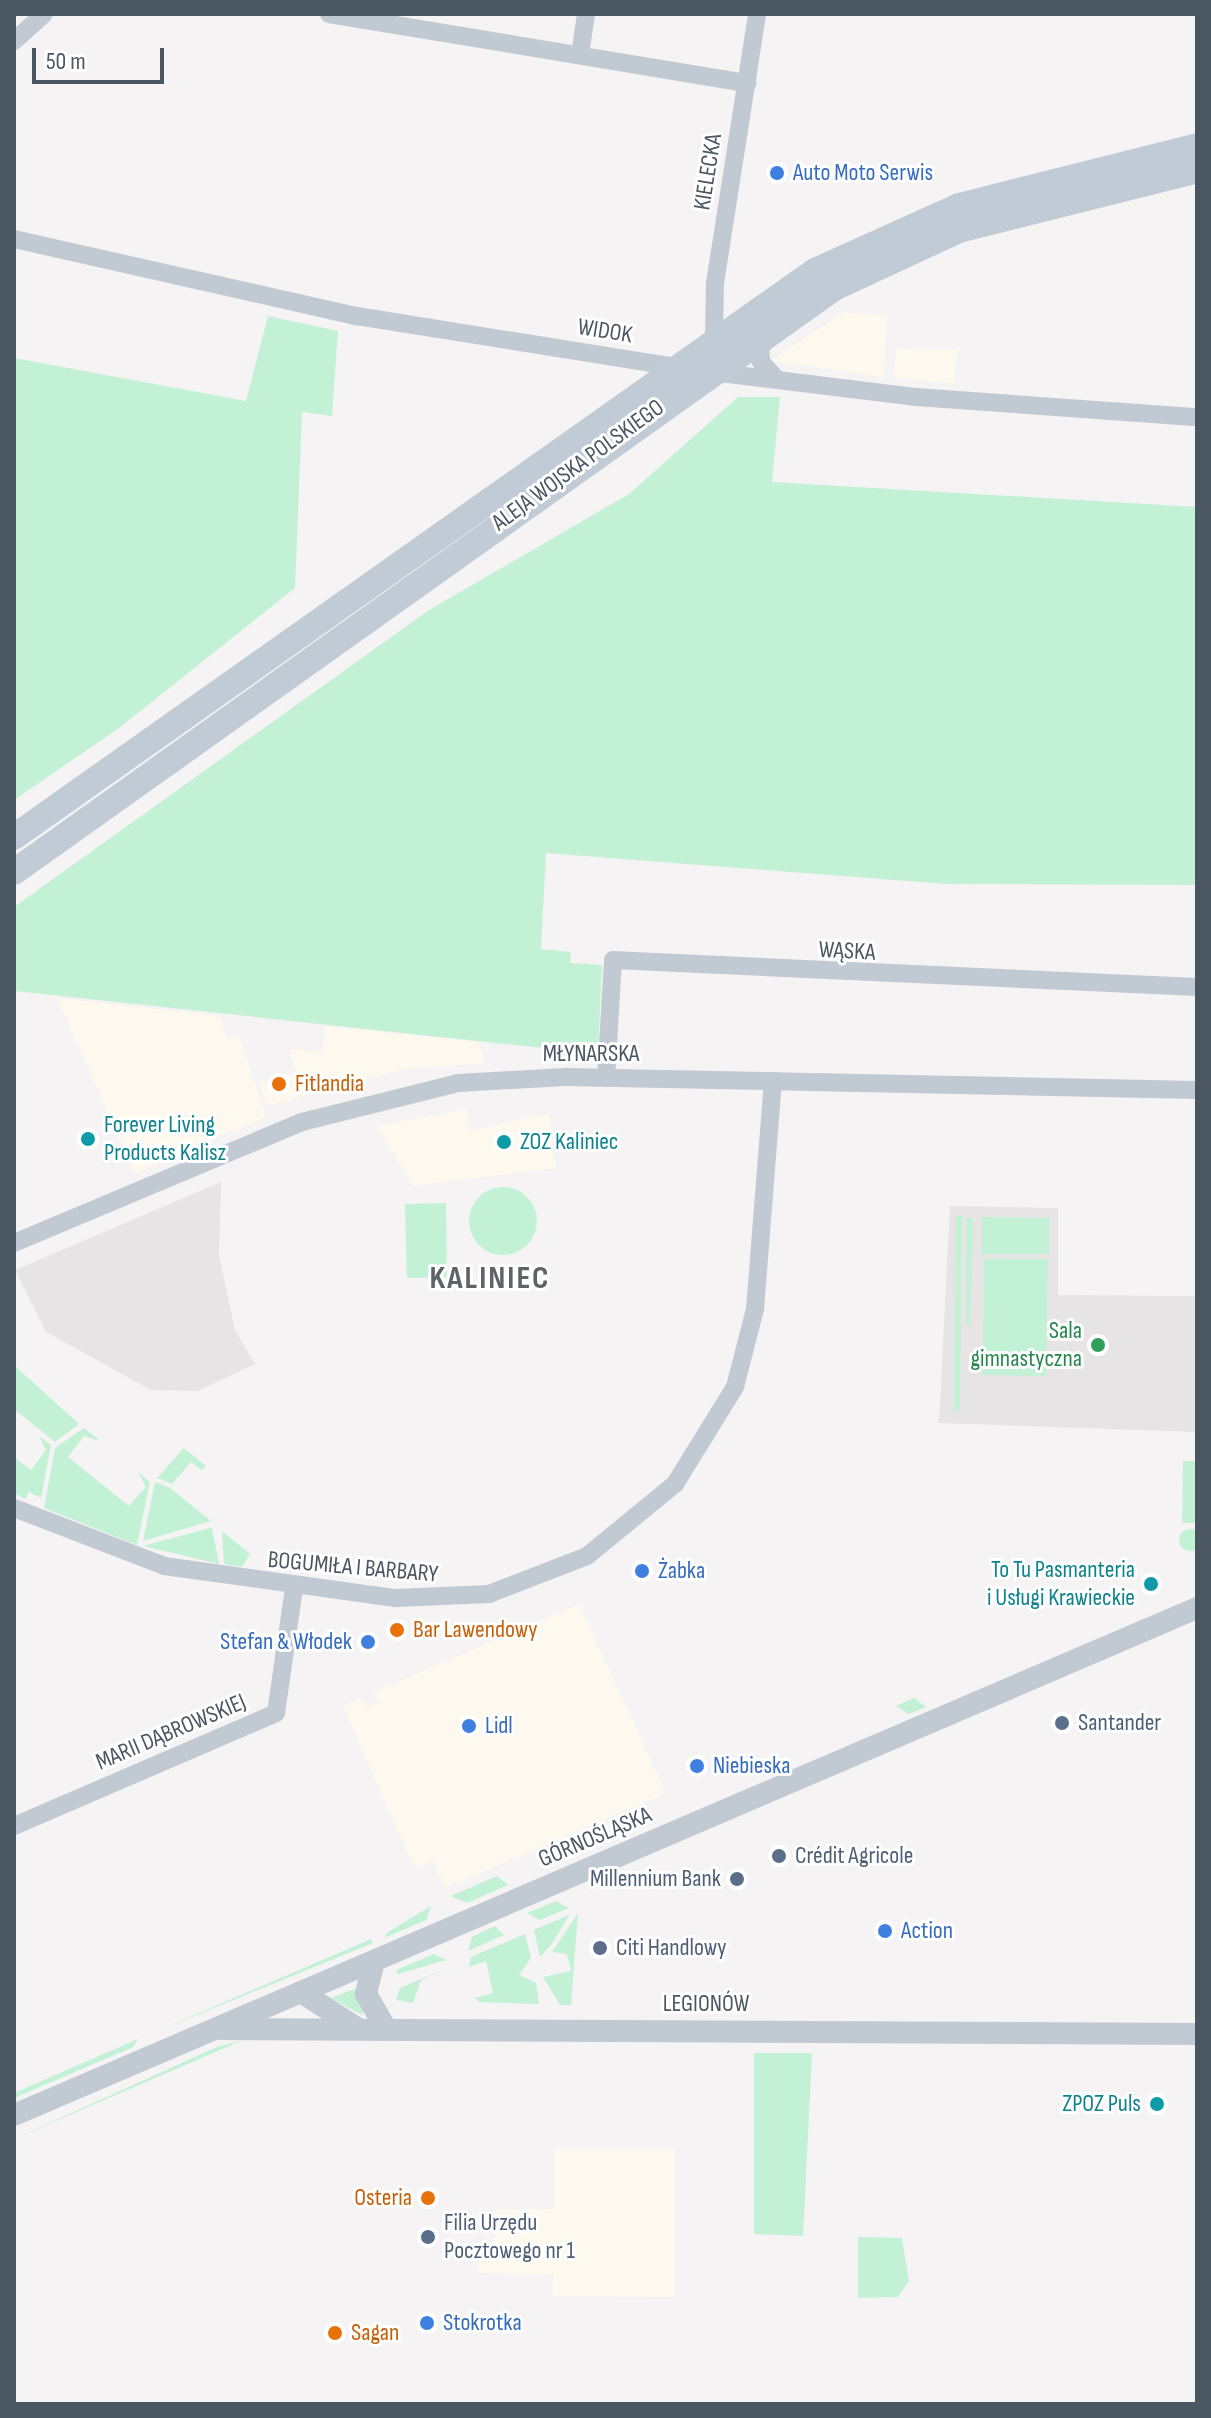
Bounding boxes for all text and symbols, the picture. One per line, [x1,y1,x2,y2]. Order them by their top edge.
scale bar [36,32,168,82]
text: 50 m [46,47,86,76]
street label: KIELECKA [688,132,728,212]
place label: Auto Moto Serwis [793,159,933,187]
marker: Auto Moto Serwis [768,164,786,182]
street label: WIDOK [576,312,634,350]
street label: ALEJA WOJSKA POLSKIEGO [486,393,670,537]
street label: WĄSKA [818,935,876,967]
street label: MŁYNARSKA [543,1040,639,1068]
place label: Fitlandia [295,1070,364,1098]
marker: Fitlandia [270,1075,288,1093]
place label: Forever Living Products Kalisz [104,1111,226,1167]
place label: ZOZ Kaliniec [520,1128,618,1156]
marker: Forever Living Products Kalisz [79,1130,97,1148]
marker: ZOZ Kaliniec [495,1133,513,1151]
district label: KALINIEC [430,1260,550,1298]
place label: Sala gimnastyczna [970,1317,1082,1373]
marker: Sala gimnastyczna [1089,1336,1107,1354]
street label: BOGUMIŁA I BARBARY [267,1545,439,1589]
place label: To Tu Pasmanteria i Usługi Krawieckie [987,1556,1135,1612]
place label: Żabka [658,1557,705,1585]
marker: Żabka [633,1562,651,1580]
marker: To Tu Pasmanteria i Usługi Krawieckie [1142,1575,1160,1593]
place label: Bar Lawendowy [413,1616,538,1644]
marker: Bar Lawendowy [388,1621,406,1639]
place label: Stefan & Włodek [220,1628,352,1656]
marker: Stefan & Włodek [359,1633,377,1651]
street label: MARII DĄBROWSKIEJ [92,1687,250,1777]
place label: Santander [1078,1709,1161,1737]
place label: Lidl [485,1712,513,1740]
marker: Santander [1053,1714,1071,1732]
marker: Lidl [460,1717,478,1735]
place label: Niebieska [713,1752,790,1780]
marker: Niebieska [688,1757,706,1775]
street label: GÓRNOŚLĄSKA [534,1800,656,1874]
place label: Crédit Agricole [795,1842,913,1870]
marker: Crédit Agricole [770,1847,788,1865]
place label: Millennium Bank [590,1865,721,1893]
marker: Millennium Bank [728,1870,746,1888]
place label: Action [901,1917,953,1945]
marker: Action [876,1922,894,1940]
place label: Citi Handlowy [616,1934,726,1962]
marker: Citi Handlowy [591,1939,609,1957]
street label: LEGIONÓW [663,1990,749,2018]
place label: ZPOZ Puls [1062,2090,1141,2118]
marker: ZPOZ Puls [1148,2095,1166,2113]
place label: Osteria [354,2184,412,2212]
marker: Osteria [419,2189,437,2207]
place label: Filia Urzędu Pocztowego nr 1 [444,2209,575,2265]
marker: Filia Urzędu Pocztowego nr 1 [419,2228,437,2246]
place label: Stokrotka [443,2309,522,2337]
marker: Stokrotka [418,2314,436,2332]
place label: Sagan [351,2319,399,2347]
marker: Sagan [326,2324,344,2342]

